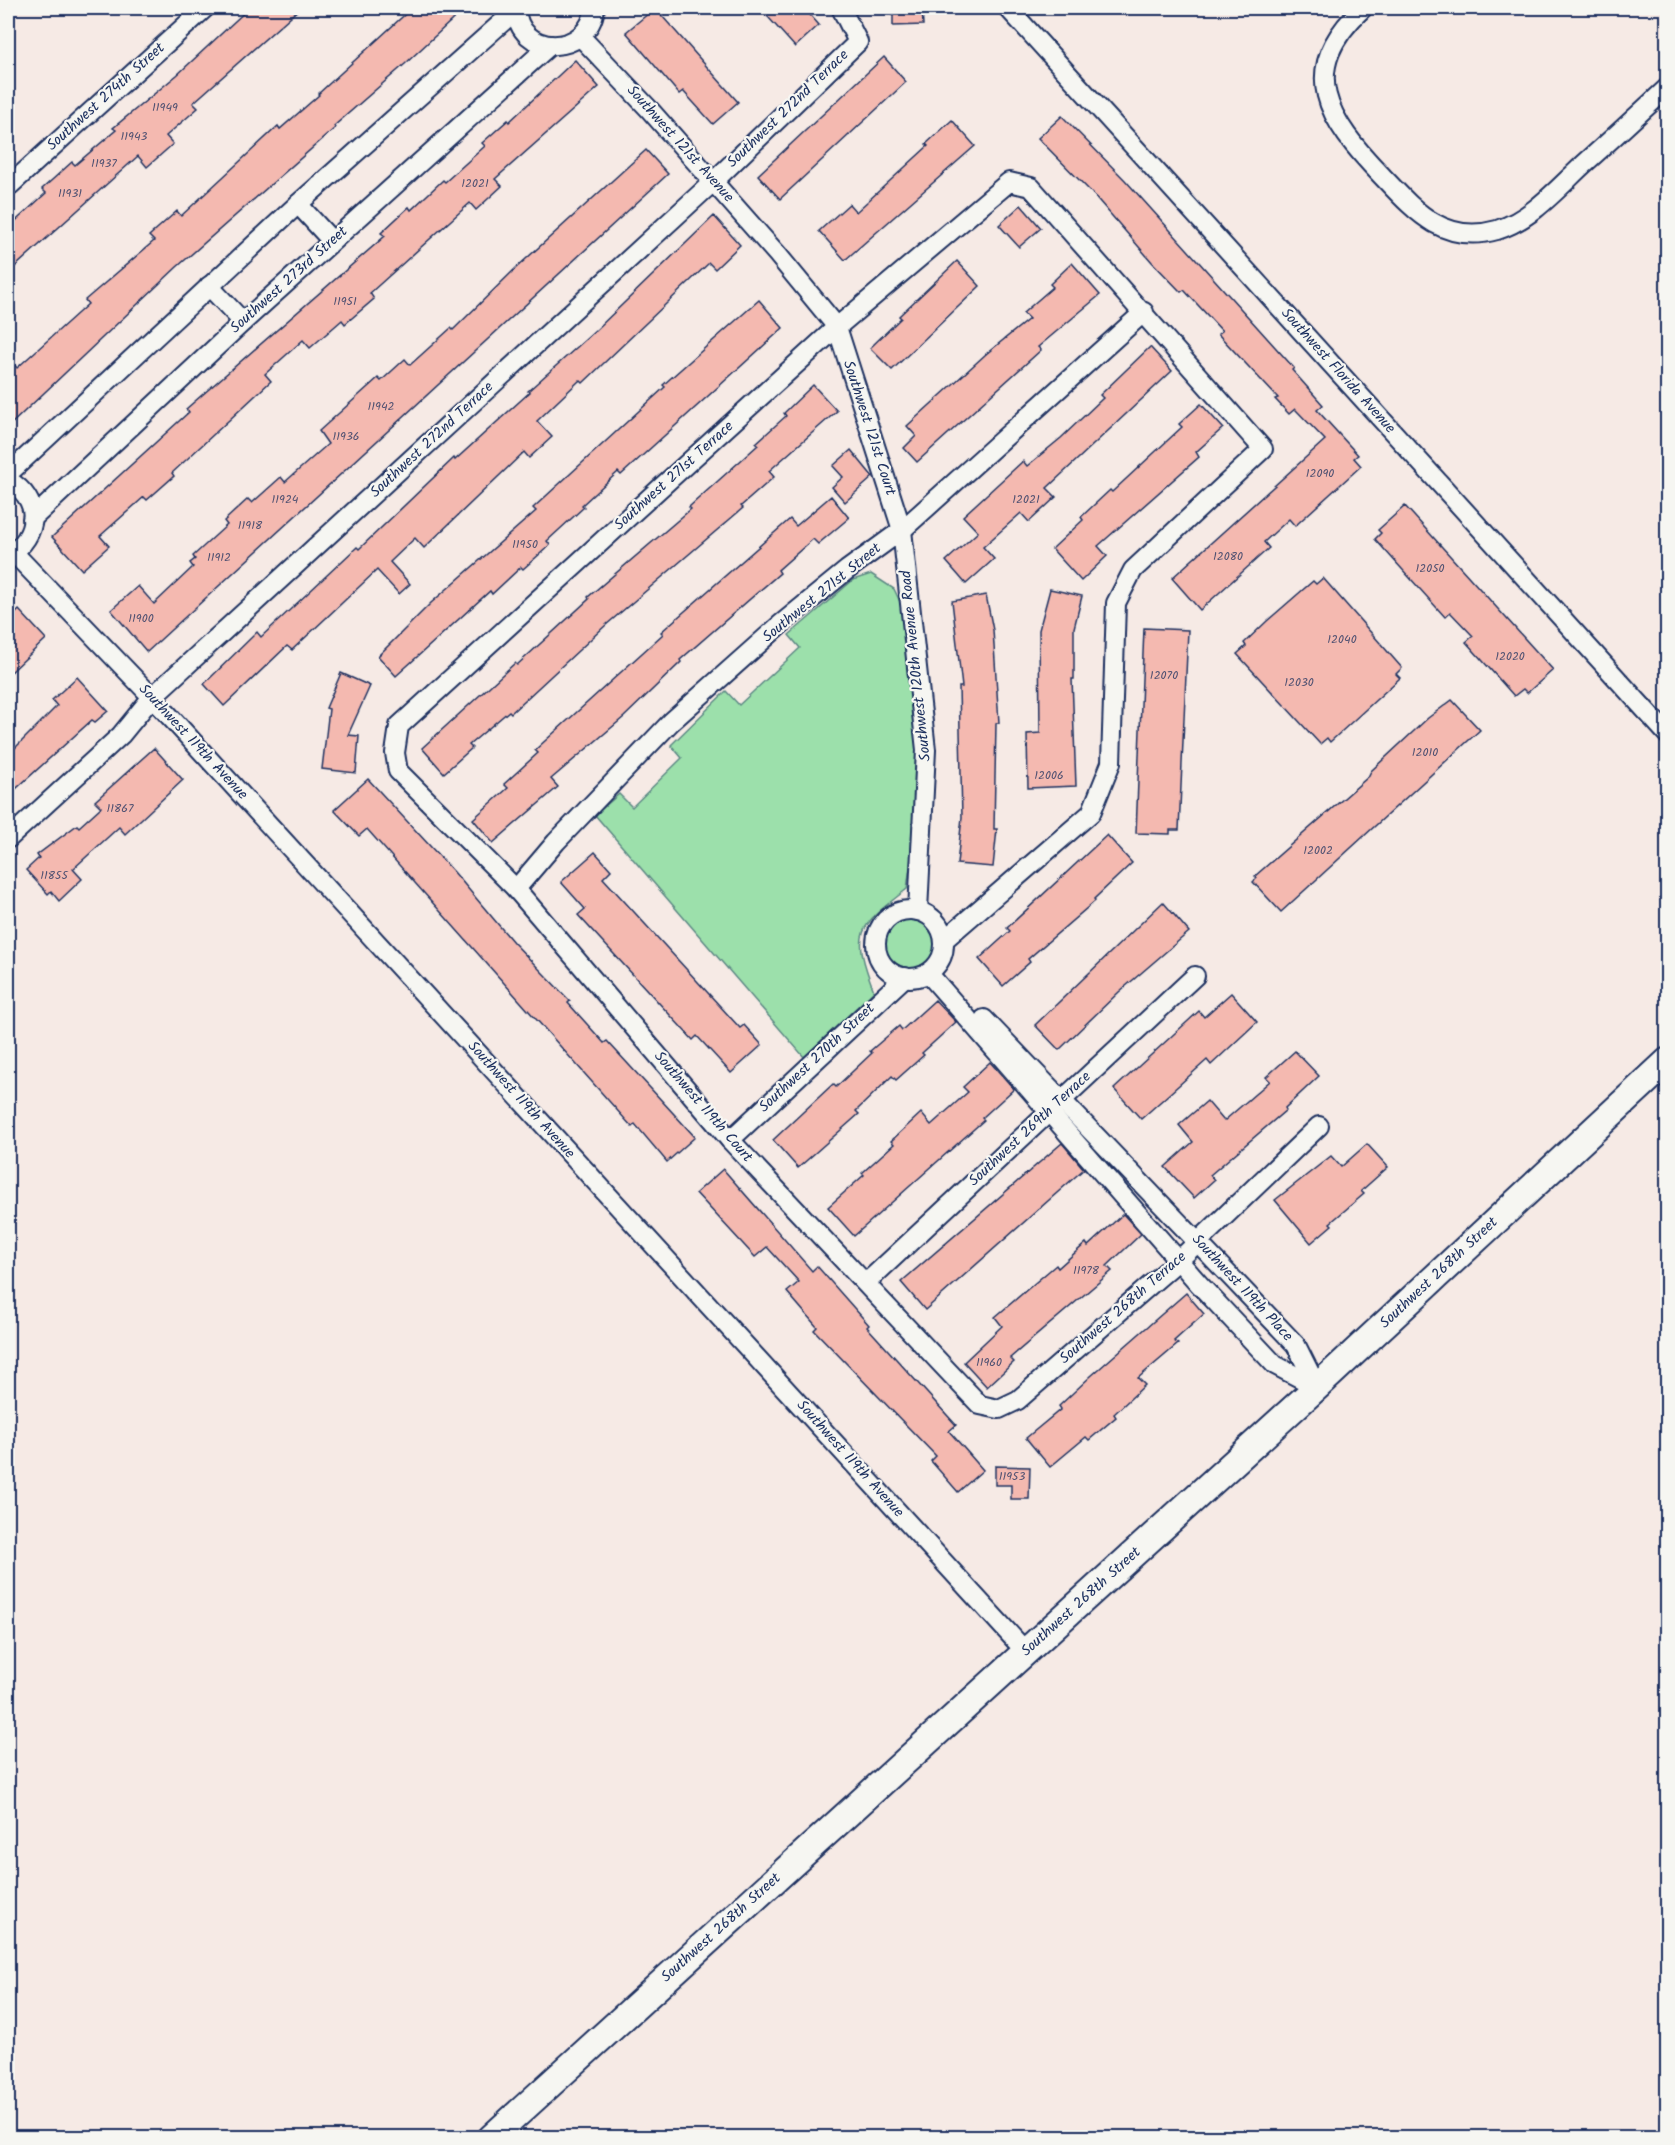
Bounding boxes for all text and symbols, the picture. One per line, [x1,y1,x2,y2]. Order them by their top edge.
street label: Southwest 274th Street [41,37,171,157]
street label: Southwest 272nd Terrace [721,44,855,174]
street label: Southwest 121st Avenue [620,80,740,208]
house number: 11949 [152,98,178,117]
house number: 11943 [121,127,148,146]
house number: 11937 [91,154,117,173]
house number: 12021 [461,174,489,193]
house number: 11931 [58,184,82,203]
street label: Southwest 273rd Street [225,220,353,340]
house number: 11951 [333,292,357,311]
street label: Southwest Florida Avenue [1275,303,1401,440]
street label: Southwest 121st Court [836,357,902,499]
street label: Southwest 272nd Terrace [365,376,500,504]
house number: 11942 [368,397,395,416]
street label: Southwest 271st Terrace [609,415,740,537]
house number: 11936 [333,427,359,446]
house number: 12090 [1306,464,1334,483]
house number: 11924 [272,490,299,509]
house number: 12021 [1012,490,1040,509]
house number: 11918 [238,516,263,535]
house number: 11950 [512,535,538,554]
street label: Southwest 271st Street [757,537,887,649]
house number: 12080 [1213,547,1243,566]
house number: 11912 [207,548,231,567]
house number: 12050 [1415,559,1445,578]
street label: Southwest 120th Avenue Road [894,569,938,763]
house number: 11900 [128,609,154,628]
house number: 12040 [1327,630,1357,649]
house number: 12020 [1495,647,1525,666]
house number: 12070 [1150,666,1178,685]
house number: 12030 [1284,673,1314,692]
street label: Southwest 119th Avenue [133,678,254,806]
house number: 12010 [1412,743,1438,762]
house number: 12006 [1034,766,1064,785]
house number: 11867 [107,799,134,818]
house number: 12002 [1303,841,1333,860]
house number: 11855 [40,866,69,885]
street label: Southwest 270th Street [753,997,881,1119]
street label: Southwest 119th Avenue [461,1036,581,1165]
street label: Southwest 119th Court [648,1046,759,1168]
street label: Southwest 269th Terrace [963,1065,1097,1192]
street label: Southwest 268th Street [1374,1211,1504,1335]
street label: Southwest 119th Place [1186,1229,1299,1347]
street label: Southwest 268th Terrace [1054,1246,1192,1370]
house number: 11978 [1073,1261,1100,1280]
house number: 11960 [976,1353,1002,1372]
street label: Southwest 119th Avenue [790,1395,910,1524]
house number: 11953 [999,1467,1025,1486]
street label: Southwest 268th Street [1015,1541,1147,1663]
street label: Southwest 268th Street [655,1867,787,1989]

